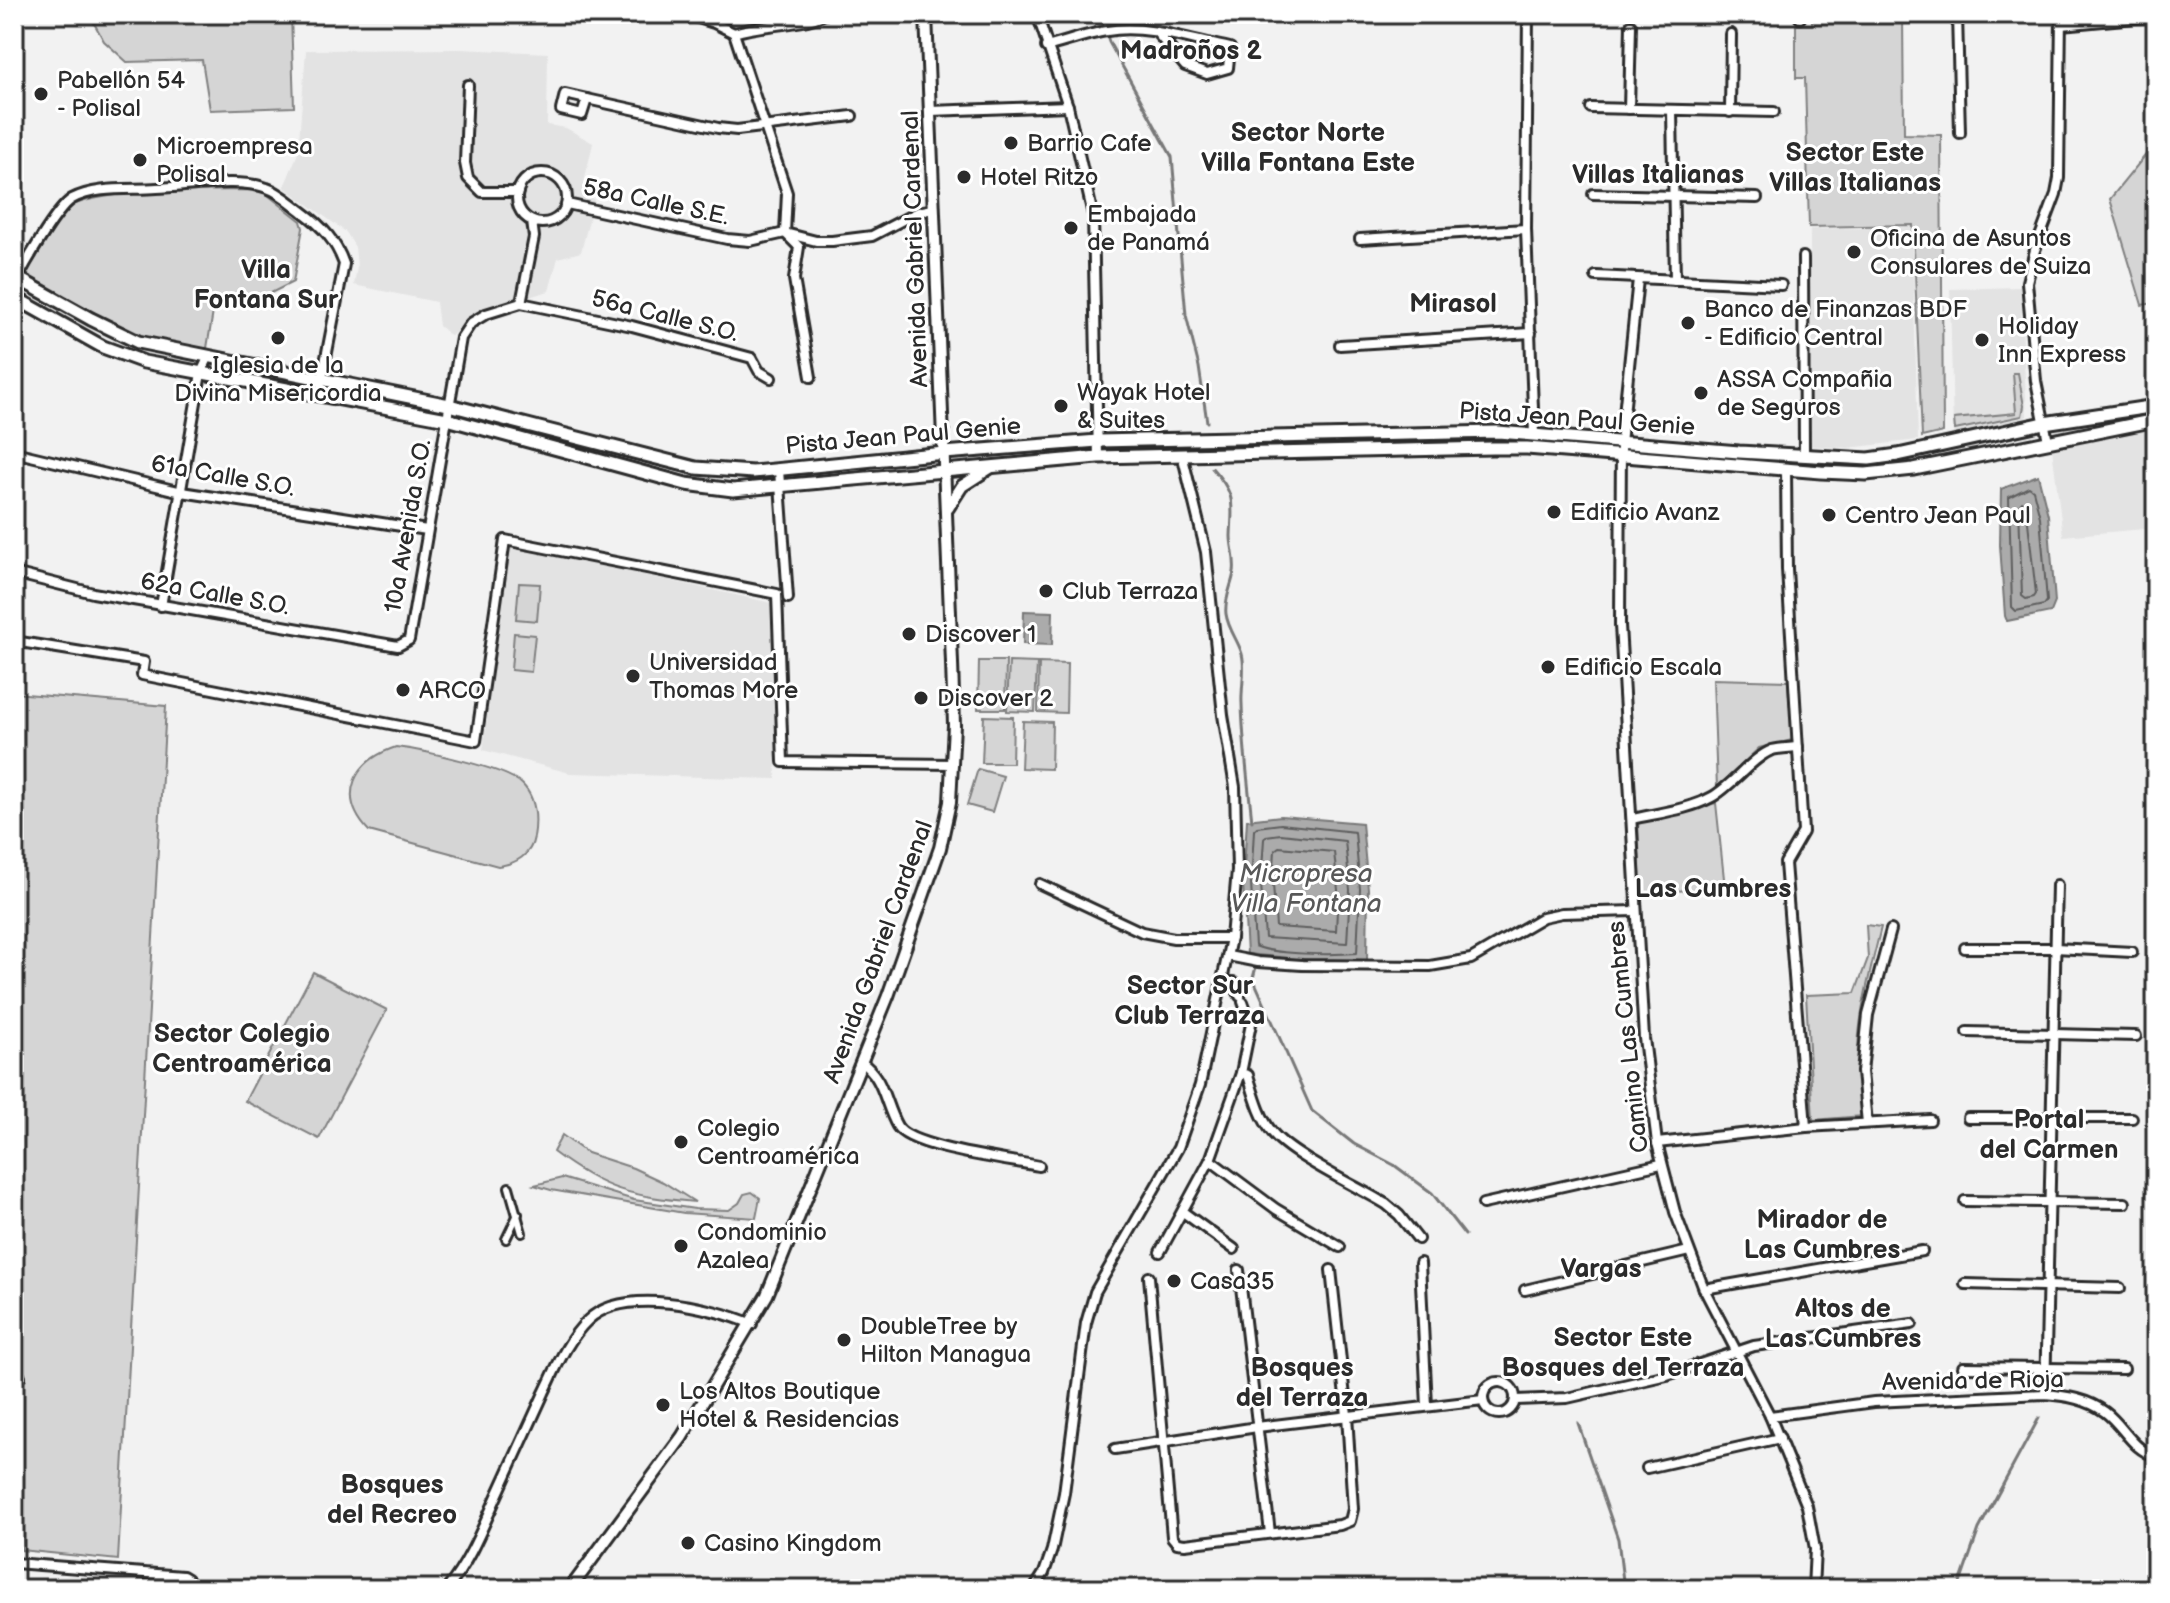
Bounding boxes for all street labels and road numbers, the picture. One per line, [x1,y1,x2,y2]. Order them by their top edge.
street label: Avenida Gabriel Cardenal [896,110,934,388]
street label: 58a Calle S.E. [580,172,732,232]
street label: 56a Calle S.O. [589,284,741,348]
street label: Pista Jean Paul Genie [1458,396,1696,442]
street label: Pista Jean Paul Genie [784,411,1022,461]
street label: 10a Avenida S.O. [378,437,438,615]
street label: 61a Calle S.O. [149,449,297,503]
street label: 62a Calle S.O. [138,567,292,621]
street label: Avenida Gabriel Cardenal [817,817,939,1087]
street label: Camino Las Cumbres [1601,919,1655,1154]
street label: Avenida de Rioja [1882,1365,2064,1397]

